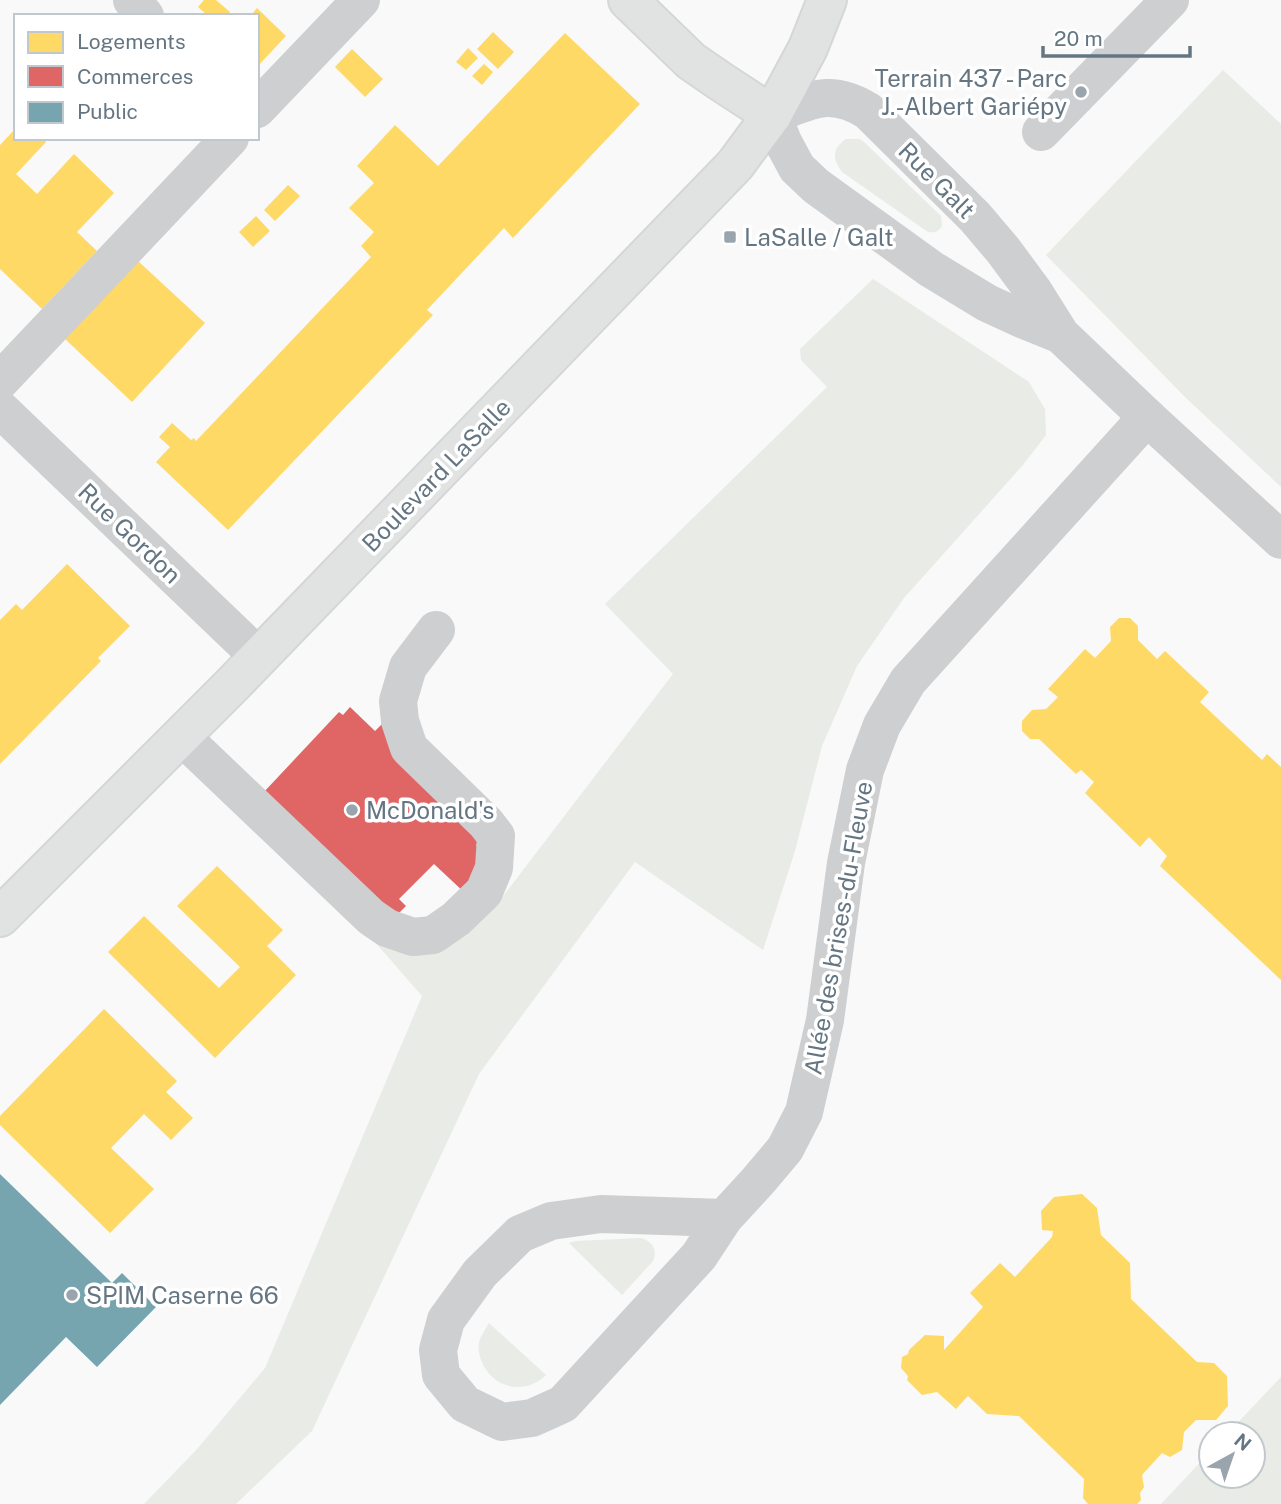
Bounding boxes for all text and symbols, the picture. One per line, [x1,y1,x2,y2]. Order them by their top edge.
legend [14,14,259,140]
scale bar [1043,14,1190,58]
text: 20 m [1054,26,1103,51]
text: Logements [77,29,186,54]
text: Commerces [77,64,193,89]
place label: Terrain 437 - Parc J.-Albert Gariépy [875,64,1067,120]
marker: Terrain 437 - Parc J.-Albert Gariépy [1073,84,1089,100]
text: Public [77,99,138,124]
street label: Rue Galt [893,136,981,224]
place label: LaSalle / Galt [744,223,894,251]
marker: LaSalle / Galt [722,229,738,245]
street label: Boulevard LaSalle [356,393,516,557]
street label: Rue Gordon [73,477,187,589]
street label: Allée des brises-du-Fleuve [798,779,878,1077]
place label: McDonald's [366,796,494,824]
marker: McDonald's [344,802,360,818]
place label: SPIM Caserne 66 [86,1281,279,1309]
marker: SPIM Caserne 66 [64,1287,80,1303]
north arrow [1197,1420,1267,1490]
text: N [1230,1429,1256,1455]

